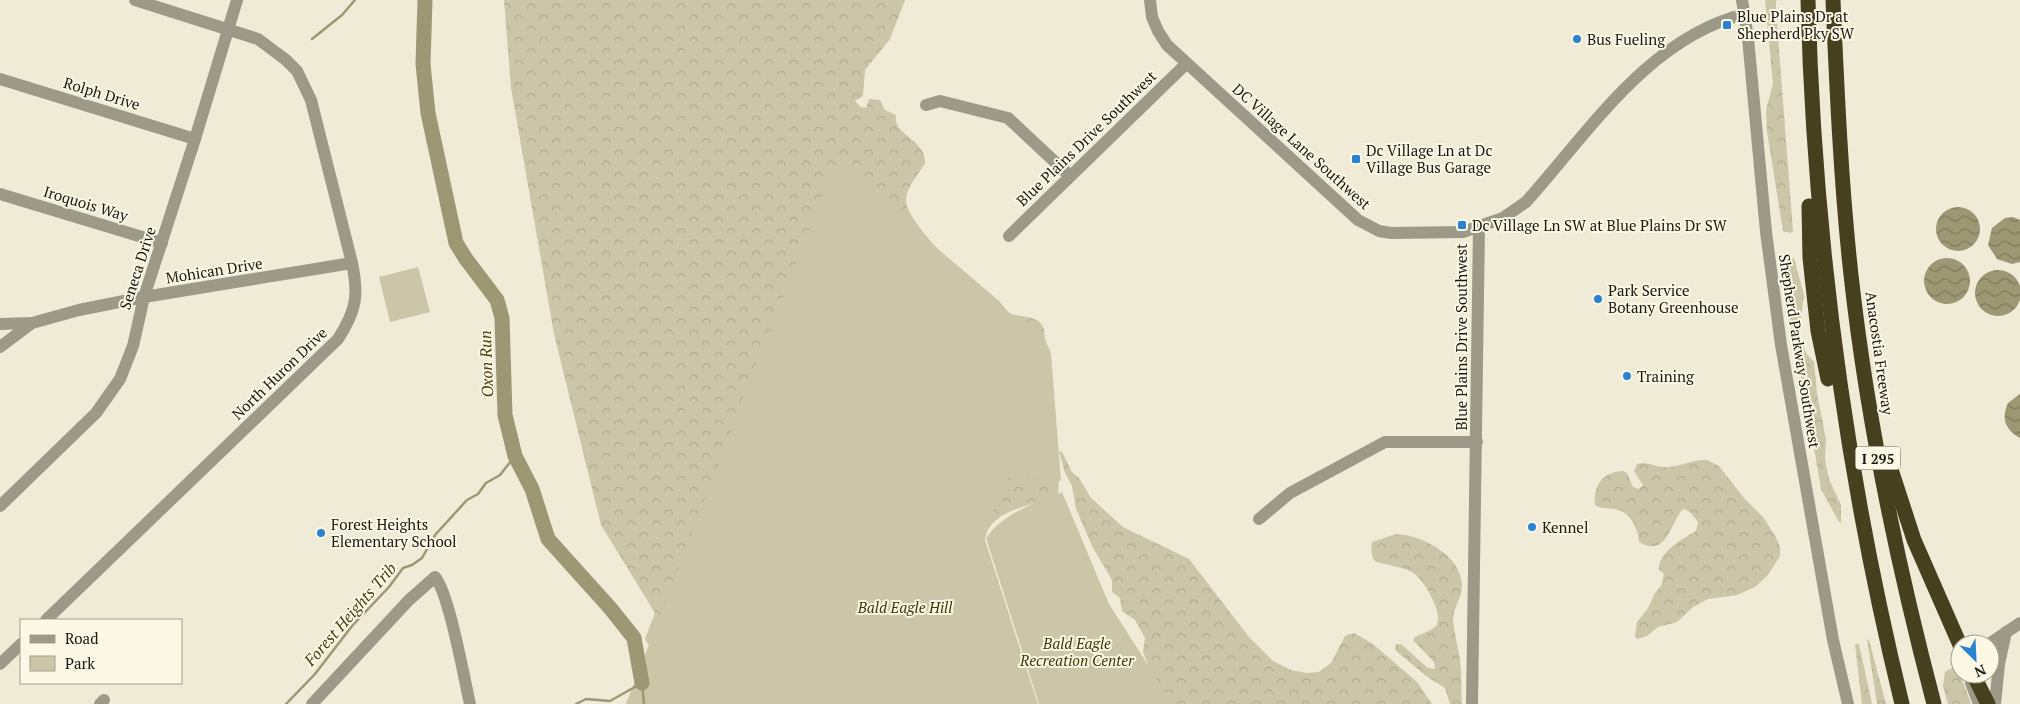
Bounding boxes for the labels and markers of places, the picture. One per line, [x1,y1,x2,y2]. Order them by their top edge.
place label: Blue Plains Dr at Shepherd Pky SW [1737,6,1855,43]
marker: Blue Plains Dr at Shepherd Pky SW [1721,19,1733,31]
place label: Bus Fueling [1587,29,1666,49]
marker: Bus Fueling [1571,33,1583,45]
place label: Dc Village Ln at Dc Village Bus Garage [1366,140,1492,177]
marker: Dc Village Ln at Dc Village Bus Garage [1350,153,1362,165]
place label: Dc Village Ln SW at Blue Plains Dr SW [1472,215,1728,235]
marker: Dc Village Ln SW at Blue Plains Dr SW [1456,219,1468,231]
place label: Park Service Botany Greenhouse [1608,280,1738,317]
marker: Park Service Botany Greenhouse [1592,293,1604,305]
place label: Training [1637,366,1695,386]
marker: Training [1621,370,1633,382]
place label: Forest Heights Elementary School [331,514,457,551]
place label: Kennel [1542,517,1588,537]
marker: Kennel [1526,521,1538,533]
marker: Forest Heights Elementary School [315,527,327,539]

